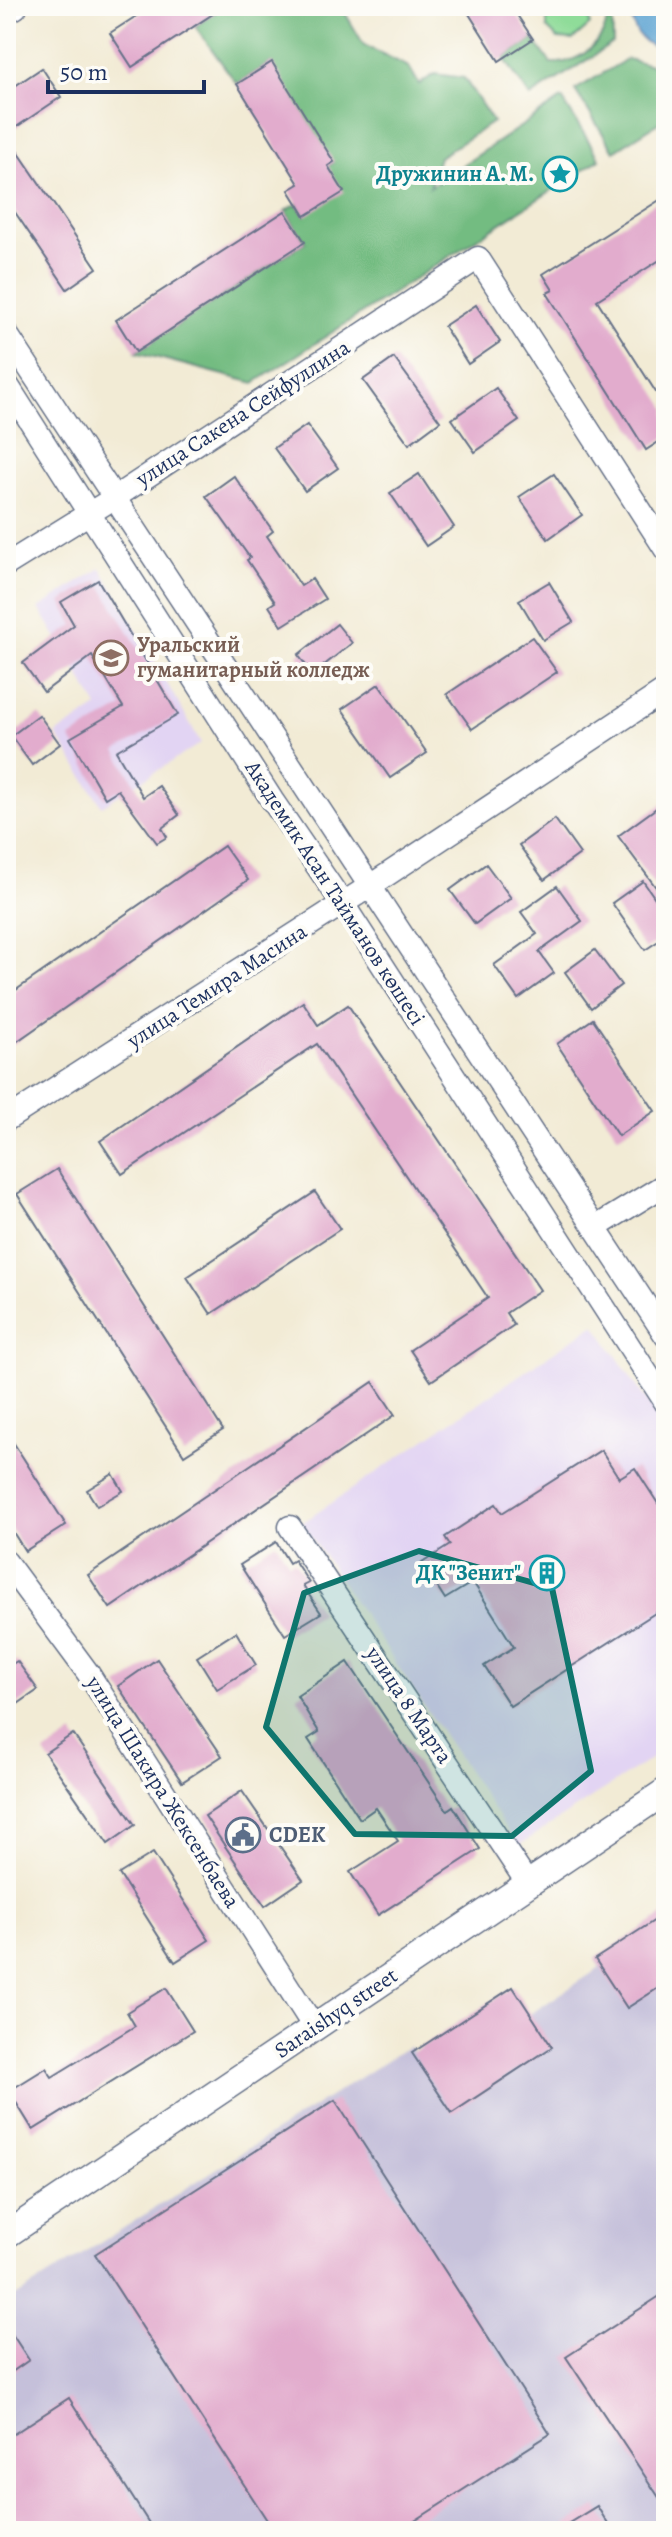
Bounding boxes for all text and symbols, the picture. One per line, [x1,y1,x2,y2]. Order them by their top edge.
scale bar [48,44,204,94]
text: 50 m [60,56,108,88]
place icon: Дружинин А. М. [541,155,579,193]
place label: Дружинин А. М. [376,159,534,189]
street label: улица Сакена Сейфуллина [129,332,357,494]
place label: Уральский гуманитарный колледж [137,630,370,685]
school or university icon: Уральский гуманитарный колледж [92,639,130,677]
street label: Академик Асан Тайманов көшесі [237,754,432,1031]
street label: улица Темира Масина [120,916,313,1056]
building icon: ДК "Зенит" [528,1554,566,1592]
place label: ДК "Зенит" [416,1558,521,1588]
street label: улица 8 Марта [358,1640,460,1770]
street label: улица Шакира Жексенбаева [79,1669,247,1915]
public building icon: CDEK [224,1816,262,1854]
place label: CDEK [269,1820,326,1850]
street label: Saraishyq street [268,1961,404,2065]

